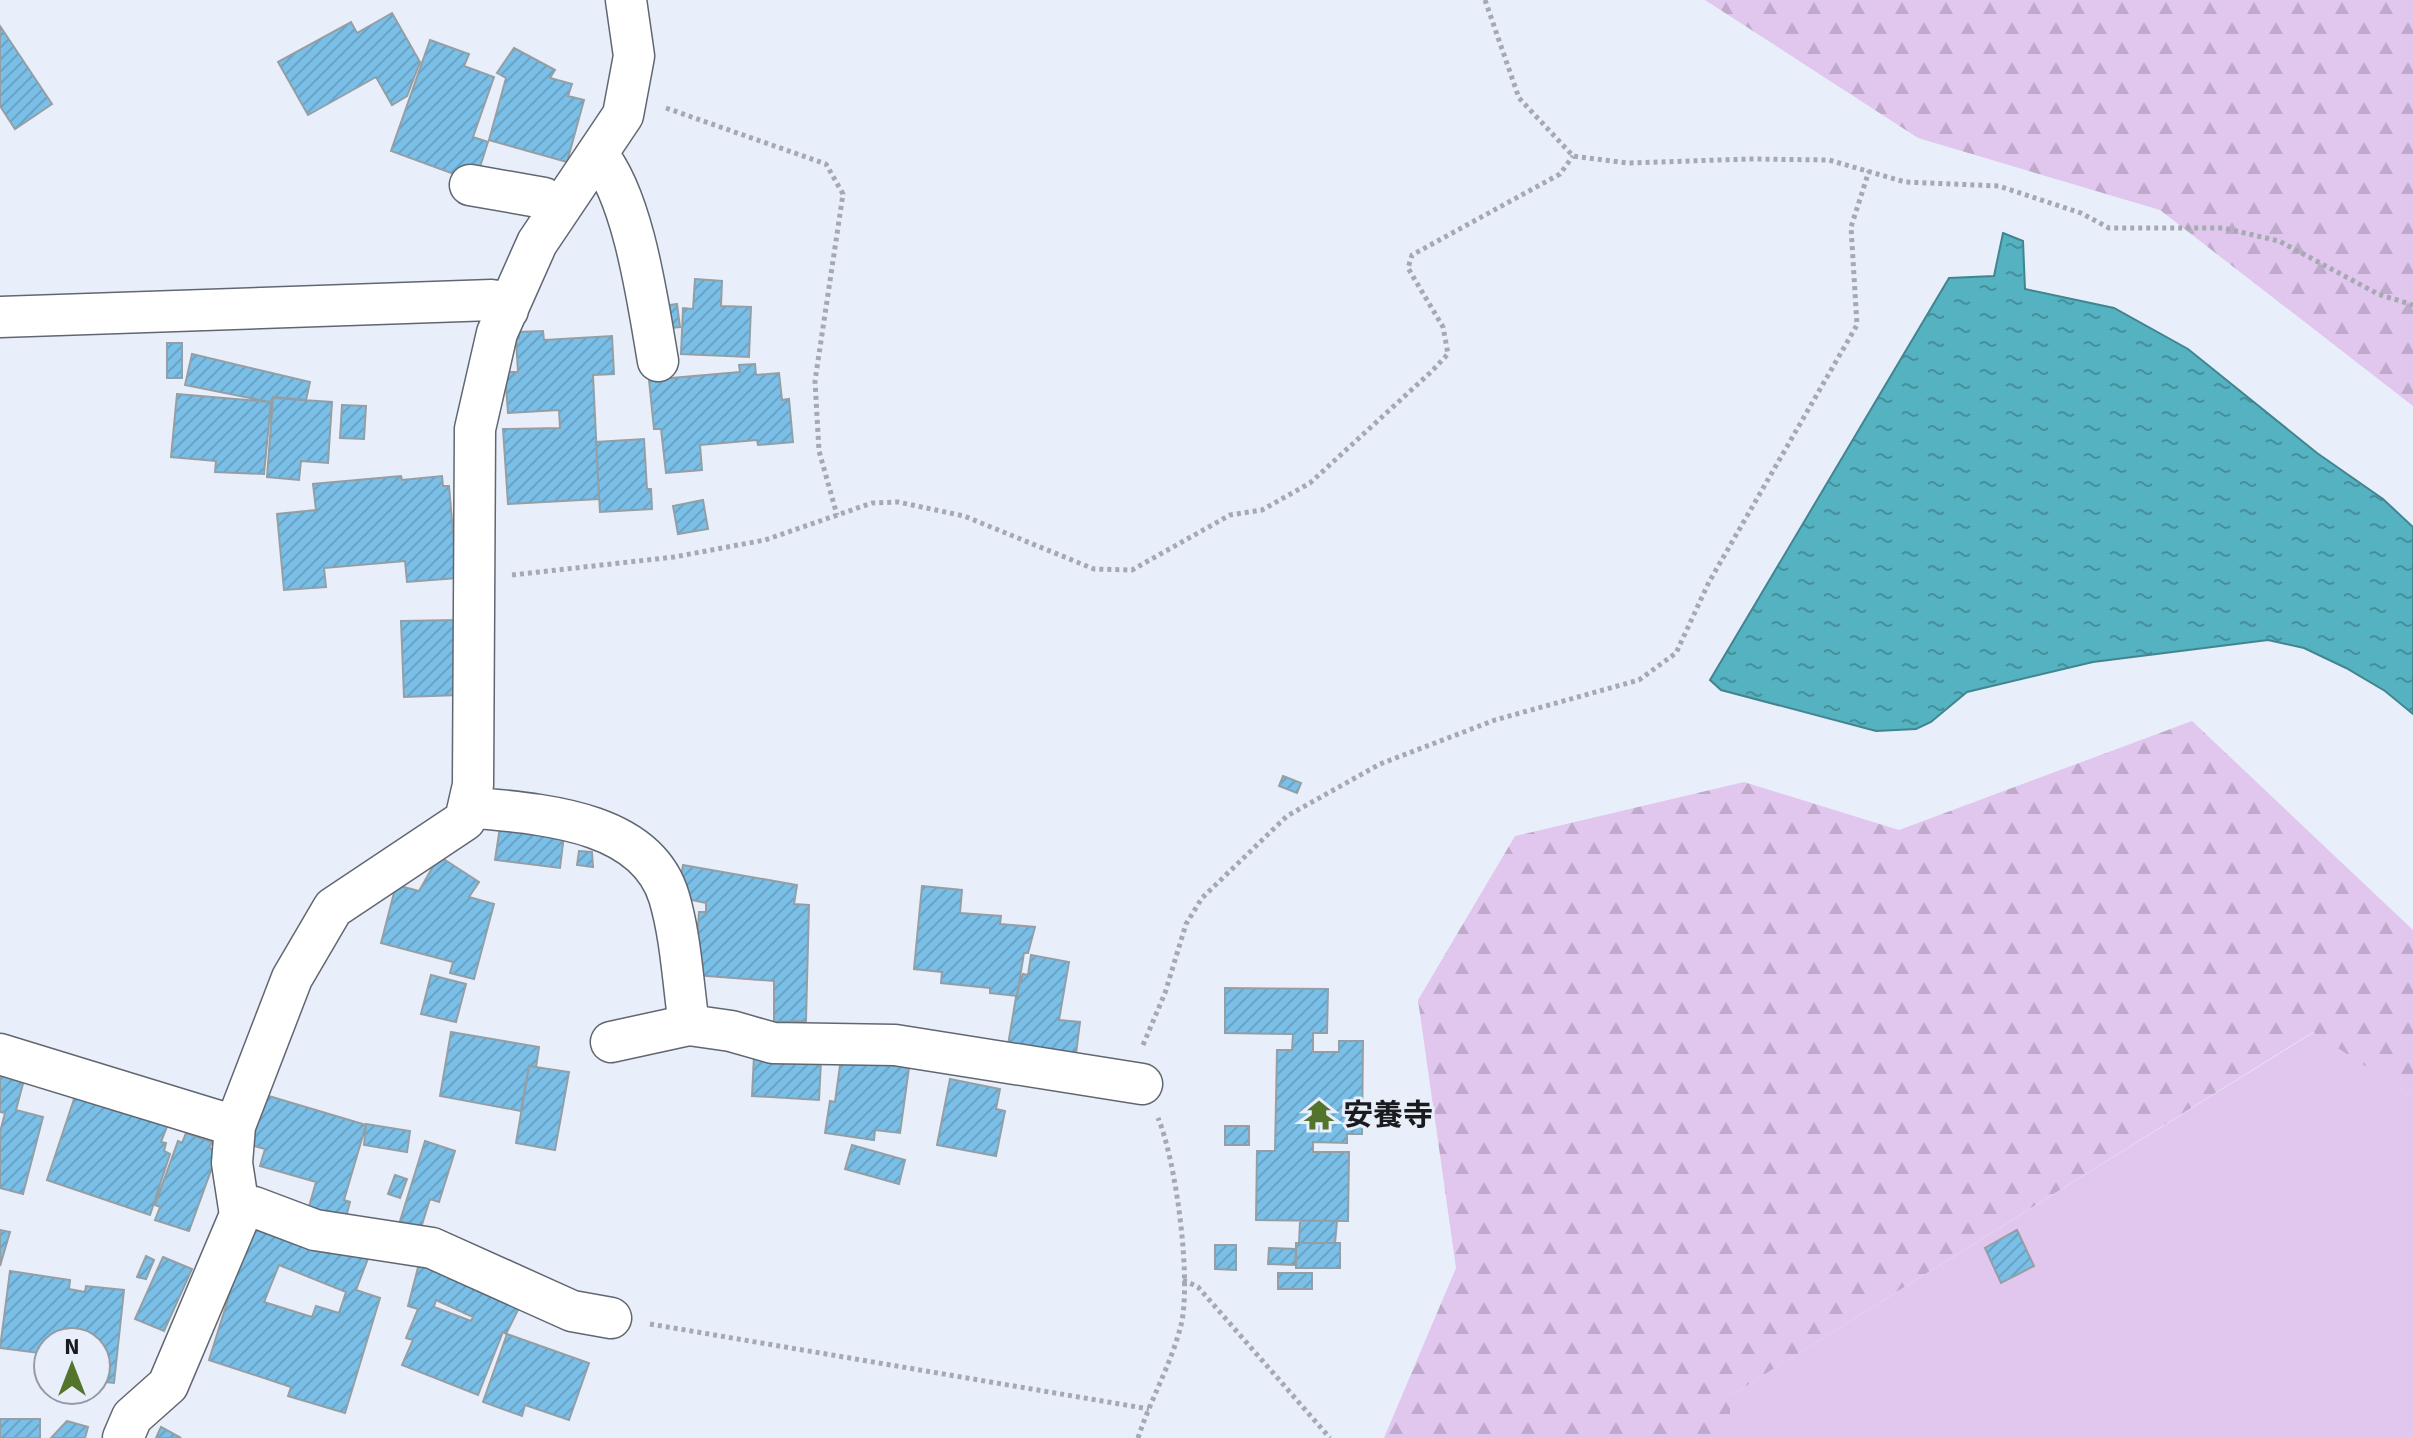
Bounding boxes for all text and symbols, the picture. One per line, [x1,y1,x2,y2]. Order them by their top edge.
place label: 安養寺 [1343,1097,1433,1134]
temple icon: 安養寺 [1302,1098,1336,1132]
north arrow [32,1326,112,1406]
text: N [64,1333,80,1360]

